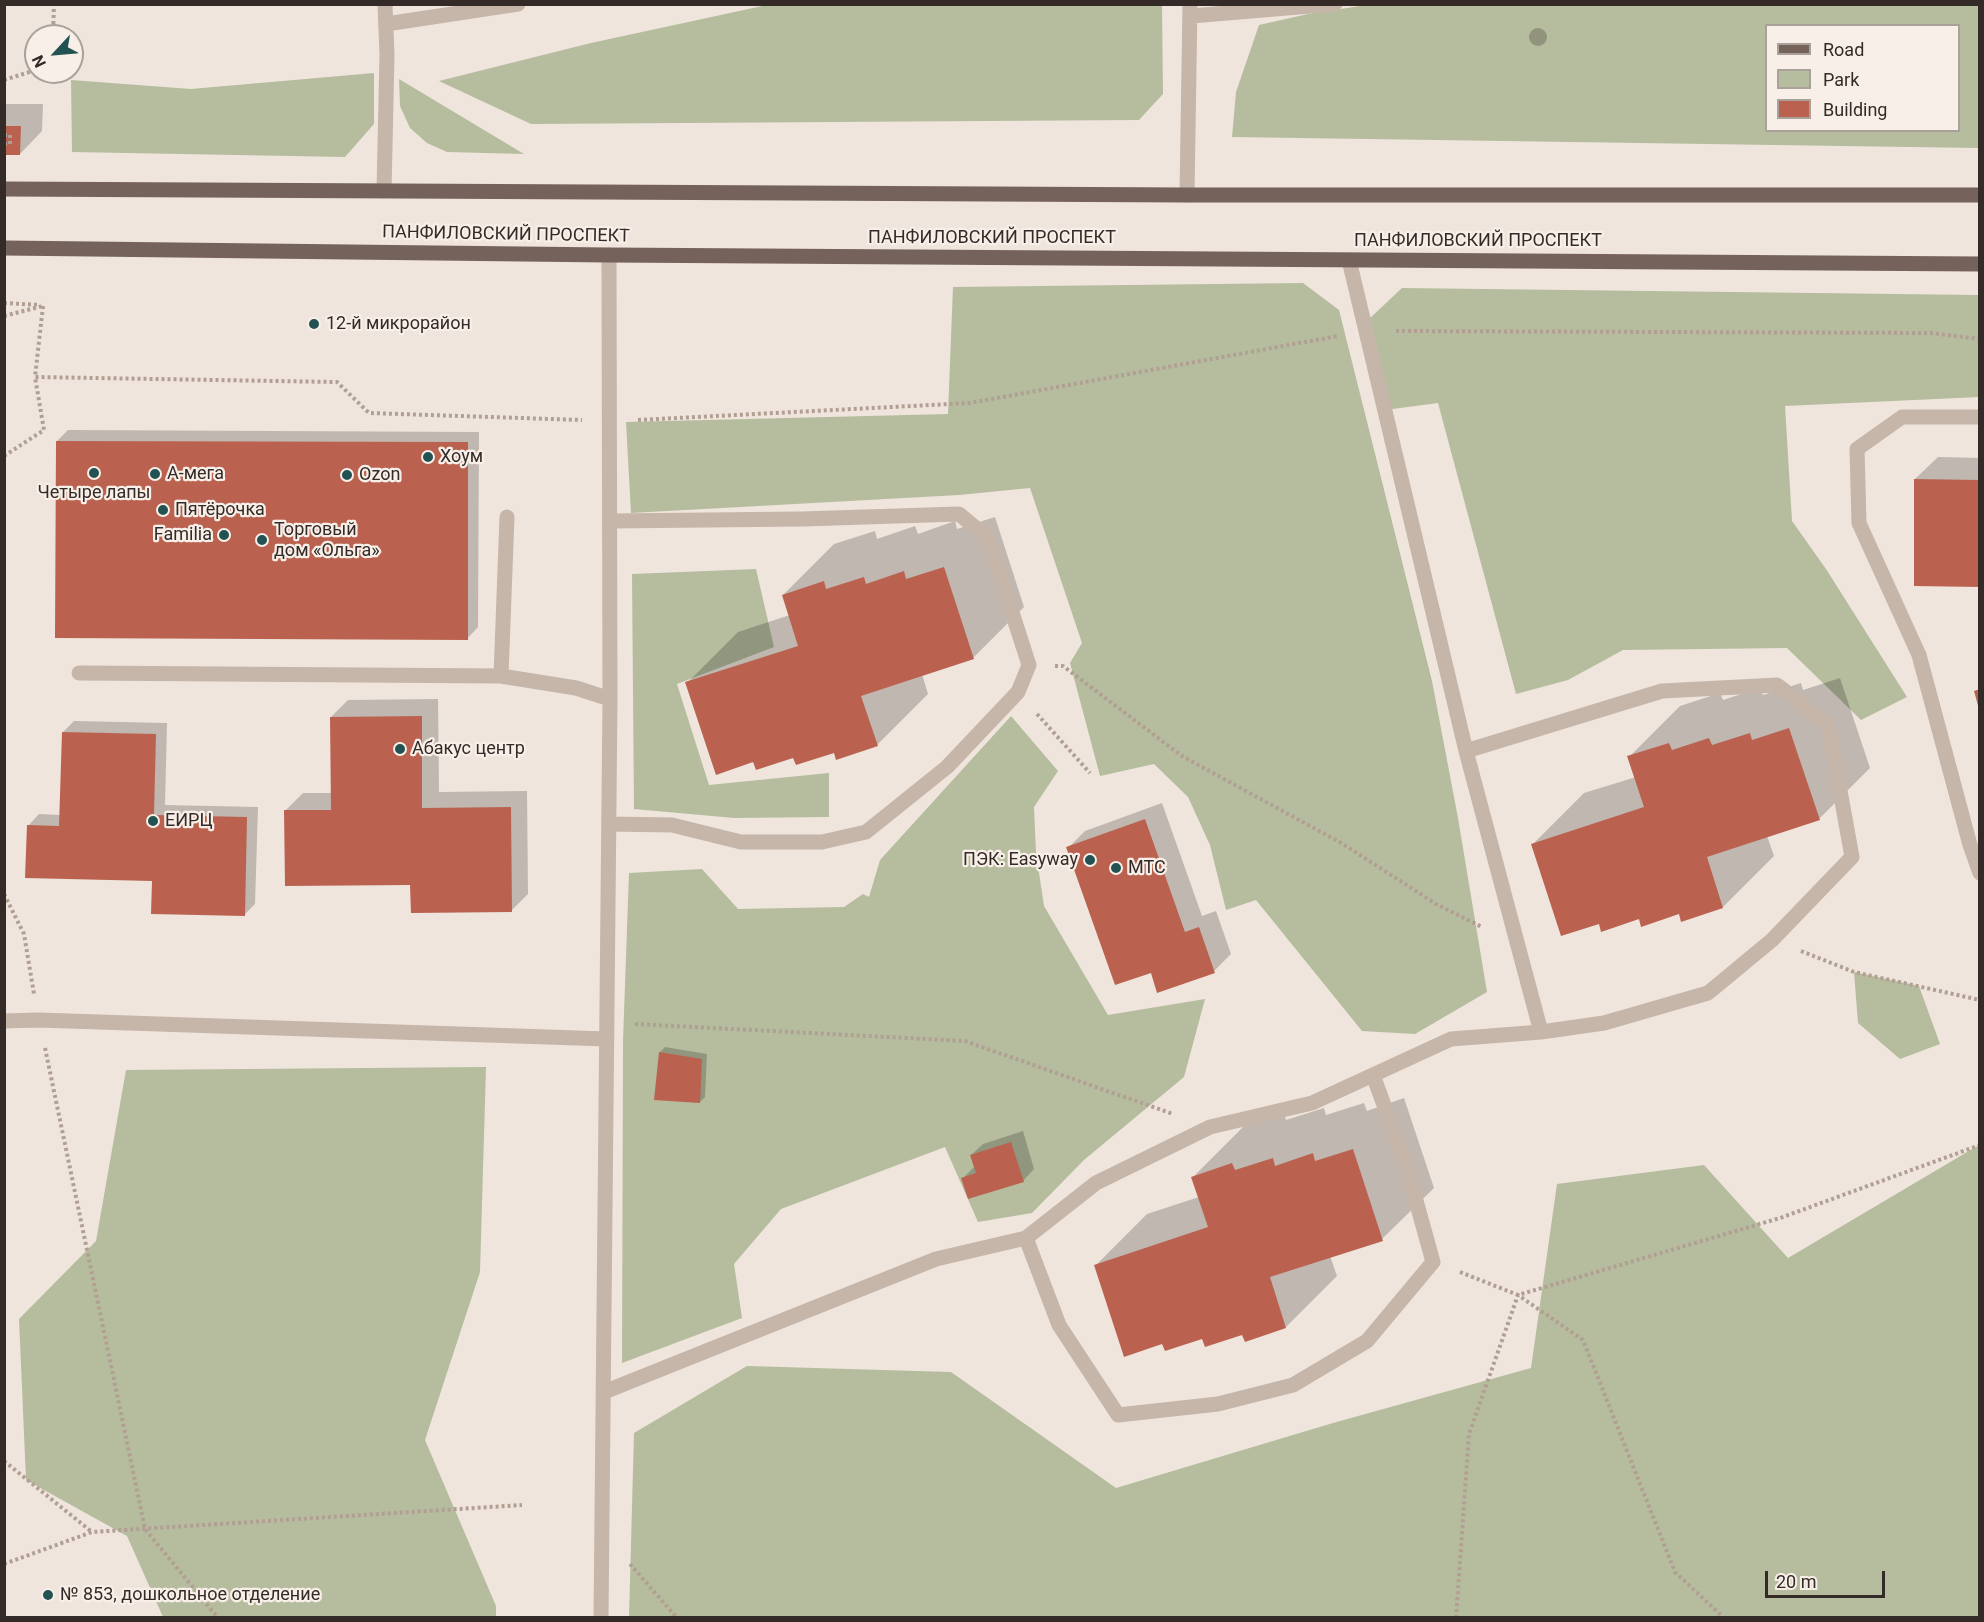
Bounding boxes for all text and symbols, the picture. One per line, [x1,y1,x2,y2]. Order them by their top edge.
north arrow [24,24,84,84]
legend [1765,24,1960,132]
text: Road [1823,39,1864,60]
text: N [28,52,50,70]
text: Park [1823,69,1859,90]
text: Building [1823,99,1887,120]
street label: ПАНФИЛОВСКИЙ ПРОСПЕКТ [382,222,630,248]
street label: ПАНФИЛОВСКИЙ ПРОСПЕКТ [868,227,1116,249]
street label: ПАНФИЛОВСКИЙ ПРОСПЕКТ [1354,230,1602,252]
place label: 12-й микрорайон [326,313,471,335]
marker: 12-й микрорайон [307,317,321,331]
place label: Хоум [440,446,483,468]
marker: Хоум [421,450,435,464]
place label: А-мега [167,463,224,485]
place label: Ozon [359,464,400,486]
marker: Четыре лапы [87,466,101,480]
marker: А-мега [148,467,162,481]
marker: Ozon [340,468,354,482]
place label: Четыре лапы [37,482,151,504]
place label: Пятёрочка [175,499,265,521]
marker: Пятёрочка [156,503,170,517]
place label: Торговый дом «Ольга» [274,519,380,562]
place label: Familia [154,524,212,546]
marker: Familia [217,528,231,542]
marker: Торговый дом «Ольга» [255,533,269,547]
place label: Абакус центр [412,738,525,760]
marker: Абакус центр [393,742,407,756]
place label: ЕИРЦ [165,810,213,832]
marker: ЕИРЦ [146,814,160,828]
place label: ПЭК: Easyway [963,849,1078,871]
marker: ПЭК: Easyway [1083,853,1097,867]
place label: МТС [1128,857,1166,879]
marker: МТС [1109,861,1123,875]
scale bar [1768,1559,1888,1597]
text: 20 m [1776,1571,1816,1592]
place label: № 853, дошкольное отделение [60,1584,320,1606]
marker: № 853, дошкольное отделение [41,1588,55,1602]

